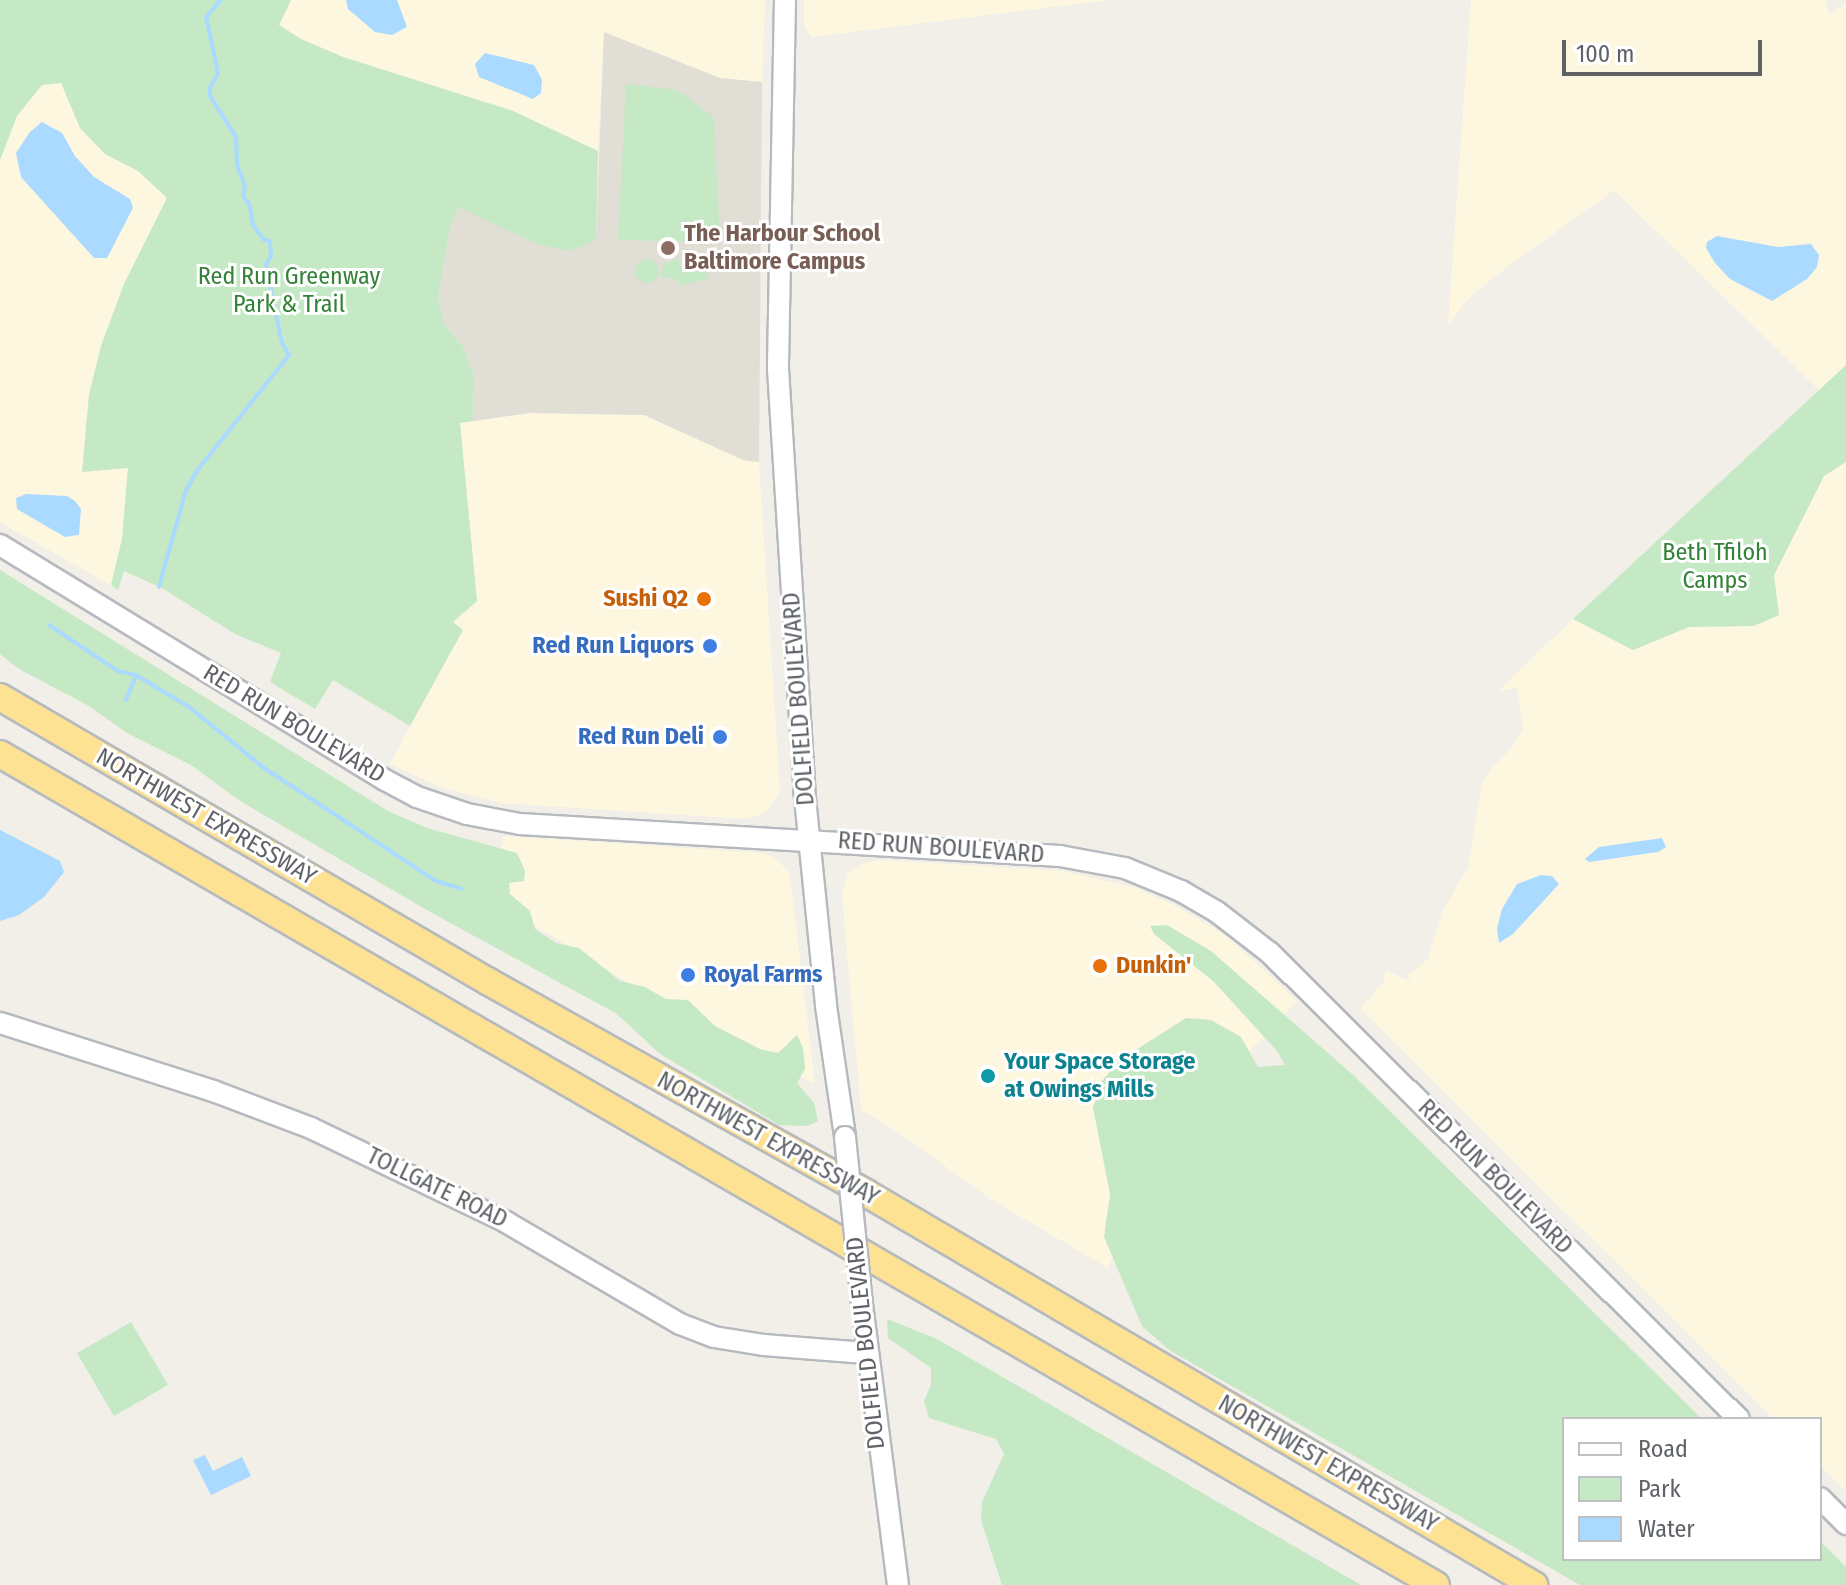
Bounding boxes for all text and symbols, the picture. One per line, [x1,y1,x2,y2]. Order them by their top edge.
scale bar [1566,24,1766,74]
text: 100 m [1576,40,1634,68]
place label: The Harbour School Baltimore Campus [684,220,880,276]
marker: The Harbour School Baltimore Campus [659,239,677,257]
park label: Red Run Greenway Park & Trail [198,263,380,319]
park label: Beth Tfiloh Camps [1662,539,1768,595]
place label: Sushi Q2 [603,585,688,613]
marker: Sushi Q2 [695,590,713,608]
street label: DOLFIELD BOULEVARD [777,591,821,807]
place label: Red Run Liquors [532,632,694,660]
marker: Red Run Liquors [701,637,719,655]
street label: RED RUN BOULEVARD [198,658,390,790]
place label: Red Run Deli [578,723,704,751]
marker: Red Run Deli [711,728,729,746]
street label: NORTHWEST EXPRESSWAY [91,742,321,892]
street label: RED RUN BOULEVARD [837,826,1045,870]
place label: Dunkin' [1116,952,1191,980]
marker: Dunkin' [1091,957,1109,975]
place label: Royal Farms [704,961,823,989]
marker: Royal Farms [679,966,697,984]
place label: Your Space Storage at Owings Mills [1004,1048,1195,1104]
street label: NORTHWEST EXPRESSWAY [652,1066,884,1212]
marker: Your Space Storage at Owings Mills [979,1067,997,1085]
street label: RED RUN BOULEVARD [1412,1094,1578,1260]
street label: TOLLGATE ROAD [362,1142,512,1234]
street label: DOLFIELD BOULEVARD [841,1235,891,1451]
street label: NORTHWEST EXPRESSWAY [1213,1389,1443,1539]
legend [1562,1417,1822,1561]
text: Road [1638,1435,1688,1463]
text: Park [1638,1475,1681,1503]
text: Water [1638,1515,1695,1543]

